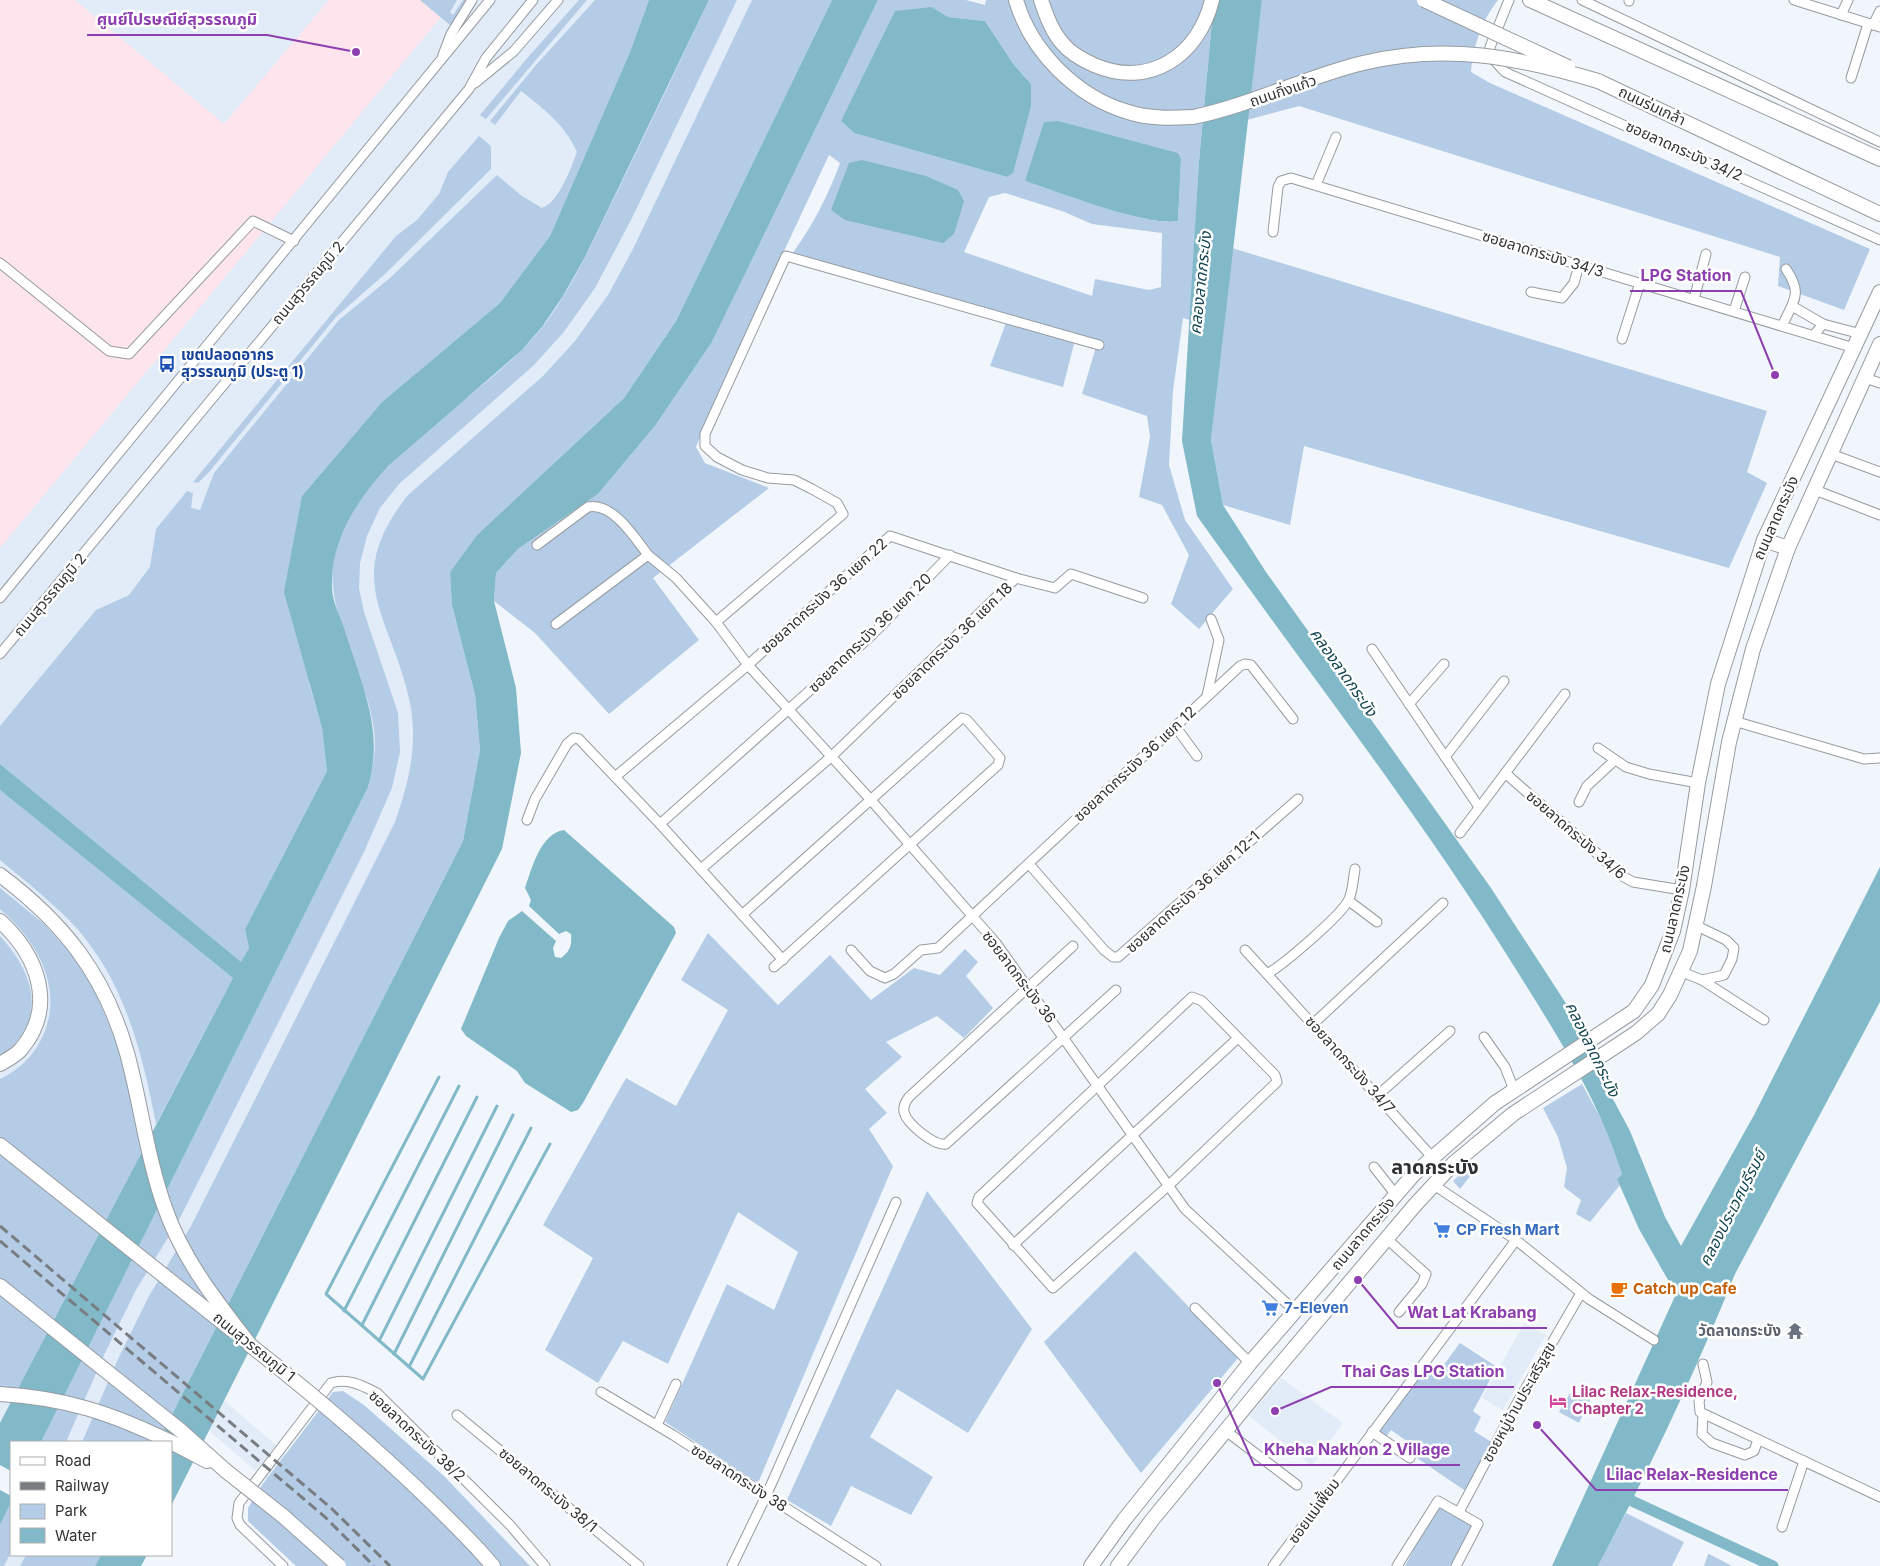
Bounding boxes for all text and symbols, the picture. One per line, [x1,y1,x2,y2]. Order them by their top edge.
callout: ศูนย์ไปรษณีย์สุวรรณภูมิ [87,4,267,35]
text: ศูนย์ไปรษณีย์สุวรรณภูมิ [97,9,257,30]
street label: ถนนกิ่งแก้ว [1247,70,1319,111]
street label: ถนนร่มเกล้า [1616,82,1689,129]
street label: ซอยลาดกระบัง 34/2 [1623,116,1746,185]
street label: ซอยลาดกระบัง 34/3 [1480,226,1606,281]
water label: คลองลาดกระบัง [1185,229,1215,335]
street label: ถนนสุวรรณภูมิ 2 [267,237,348,328]
callout: LPG Station [1630,260,1741,291]
text: LPG Station [1641,265,1731,285]
place label: เขตปลอดอากร สุวรรณภูมิ (ประตู 1) [181,345,304,382]
bus stop icon: เขตปลอดอากร สุวรรณภูมิ (ประตู 1) [157,354,177,374]
street label: ถนนลาดกระบัง [1749,473,1802,563]
street label: ซอยลาดกระบัง 36 แยก 22 [756,534,891,657]
street label: ถนนสุวรรณภูมิ 2 [9,549,90,640]
street label: ซอยลาดกระบัง 36 แยก 20 [804,569,935,696]
street label: ซอยลาดกระบัง 36 แยก 18 [887,578,1016,703]
water label: คลองลาดกระบัง [1306,624,1383,721]
street label: ซอยลาดกระบัง 36 แยก 12 [1069,702,1200,825]
street label: ซอยลาดกระบัง 34/6 [1522,786,1630,883]
street label: ซอยลาดกระบัง 36 แยก 12-1 [1122,826,1264,957]
street label: ถนนลาดกระบัง [1655,863,1694,955]
street label: ซอยลาดกระบัง 36 [978,927,1060,1027]
water label: คลองลาดกระบัง [1561,998,1625,1101]
street label: ซอยลาดกระบัง 34/7 [1301,1012,1399,1118]
water label: คลองประเวศบุรีรมย์ [1694,1144,1772,1269]
district label: ลาดกระบัง [1391,1155,1479,1179]
street label: ถนนลาดกระบัง [1326,1193,1399,1274]
supermarket icon: CP Fresh Mart [1432,1220,1452,1240]
place label: CP Fresh Mart [1456,1220,1560,1239]
cafe icon: Catch up Cafe [1609,1279,1629,1299]
place label: Catch up Cafe [1633,1279,1737,1298]
callout: Wat Lat Krabang [1398,1297,1547,1328]
supermarket icon: 7-Eleven [1260,1298,1280,1318]
place label: 7-Eleven [1284,1298,1349,1317]
text: Wat Lat Krabang [1407,1302,1537,1322]
street label: ถนนสุวรรณภูมิ 1 [209,1308,299,1386]
place label: วัดลาดกระบัง [1698,1321,1781,1340]
temple icon: วัดลาดกระบัง [1785,1321,1805,1341]
street label: ซอยหมู่บ้านประเสริฐสุข [1478,1338,1560,1465]
callout: Thai Gas LPG Station [1331,1356,1514,1387]
text: Thai Gas LPG Station [1342,1361,1504,1381]
place label: Lilac Relax-Residence, Chapter 2 [1572,1382,1738,1418]
street label: ซอยลาดกระบัง 38/2 [365,1386,470,1485]
hotel icon: Lilac Relax-Residence, Chapter 2 [1548,1391,1568,1411]
callout: Kheha Nakhon 2 Village [1254,1434,1460,1465]
street label: ซอยลาดกระบัง 38 [688,1439,791,1516]
text: Kheha Nakhon 2 Village [1264,1439,1450,1459]
legend [10,1441,172,1556]
street label: ซอยลาดกระบัง 38/1 [495,1443,601,1536]
text: Road [55,1451,91,1470]
callout: Lilac Relax-Residence [1596,1459,1788,1490]
text: Lilac Relax-Residence [1606,1464,1778,1484]
street label: ซอยแม่เฟี้ยม [1283,1474,1344,1547]
text: Railway [55,1476,110,1495]
text: Park [55,1501,88,1520]
text: Water [55,1526,97,1545]

